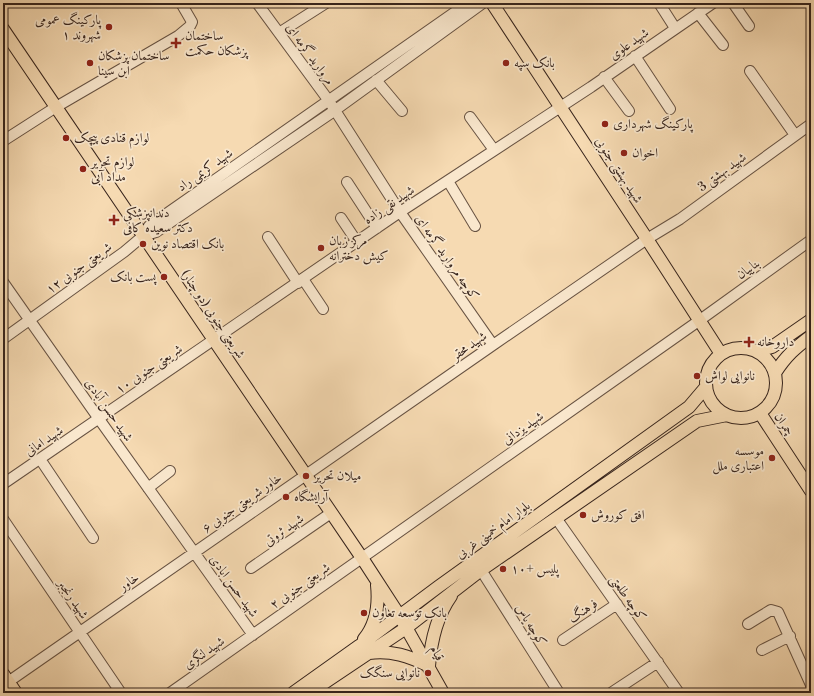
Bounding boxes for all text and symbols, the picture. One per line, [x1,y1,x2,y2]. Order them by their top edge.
place label: پارکینگ عمومی شهروند ۱ [35,11,102,43]
street label: مروارید گرمه ای [281,19,339,89]
marker: پارکینگ عمومی شهروند ۱ [104,22,114,32]
street label: شهید علوی [606,25,652,63]
place label: ساختمان پزشکان حکمت [185,28,249,60]
marker: ساختمان پزشکان حکمت [170,37,182,49]
place label: ساختمان پزشکان ابن سینا [98,48,169,79]
place label: بانک سپه [514,55,555,72]
marker: ساختمان پزشکان ابن سینا [85,58,95,68]
marker: بانک سپه [501,58,511,68]
place label: پارکینگ شهرداری [613,115,693,133]
marker: پارکینگ شهرداری [600,119,610,129]
place label: لوازم قنادی پیچک [74,130,149,149]
marker: لوازم قنادی پیچک [61,133,71,143]
street label: شهید بهشتی جنوبی [591,134,646,207]
street label: شهید کریمی راد [174,145,237,196]
place label: اخوان [632,145,658,161]
marker: اخوان [619,148,629,158]
street label: شهید بهشتی 3 [695,149,750,196]
place label: لوازم تحریر مداد آبی [89,154,134,186]
marker: لوازم تحریر مداد آبی [78,164,88,174]
street label: شهید نقی زاده [360,182,419,229]
place label: دندانپزشکی دکتر سعیده کافی [123,205,193,236]
street label: کوچه مروارید گرمه ای [411,210,483,304]
marker: دندانپزشکی دکتر سعیده کافی [108,214,120,226]
place label: مرکز زبان کیش دخترانه [329,233,389,265]
place label: بانک اقتصاد نوین [151,236,224,252]
street label: شریعتی جنوبی ۱۲ [43,239,116,298]
marker: بانک اقتصاد نوین [138,239,148,249]
marker: مرکز زبان کیش دخترانه [316,243,326,253]
street label: بناییان [733,255,763,283]
street label: شریعتی جنوبی (دو چنار) [177,267,249,362]
place label: پست بانک [110,269,157,285]
marker: پست بانک [159,272,169,282]
street label: شهید محقر [447,328,490,365]
place label: داروخانه [757,334,794,350]
marker: داروخانه [744,337,754,347]
street label: شریعتی جنوبی ۱۰ [112,341,186,398]
place label: نانوایی لواش [705,368,755,384]
marker: نانوایی لواش [692,371,702,381]
street label: شهید حسن آبادی [81,375,137,445]
street label: شهید یزدانی [499,408,547,448]
street label: چمران [771,409,797,439]
street label: شهید امانی [22,422,66,460]
place label: موسسه اعتباری ملل [713,443,764,475]
marker: موسسه اعتباری ملل [767,453,777,463]
place label: میلان تحریر [312,468,361,484]
street label: خاور شریعتی جنوبی ۶ [199,470,286,537]
marker: میلان تحریر [301,471,311,481]
place label: آرایشگاه [294,488,329,505]
marker: آرایشگاه [281,492,291,502]
street label: بلوار امام خمینی غربی [453,498,535,565]
place label: افق کوروش [591,507,645,523]
marker: افق کوروش [578,510,588,520]
street label: شهید ثروتی [261,511,307,549]
street label: شهید حسن ابادی [205,552,262,621]
street label: شریعتی جنوبی ۲ [267,559,334,613]
place label: پلیس +۱۰ [511,561,559,578]
marker: پلیس +۱۰ [498,564,508,574]
street label: خاور [114,569,142,596]
street label: کوچه طلعتی [606,572,650,625]
street label: شهید رنجبر [53,575,92,622]
street label: فرهنگ [565,594,601,627]
street label: کوچه یاس [512,601,550,649]
place label: بانک توسعه تعاون [372,605,447,621]
marker: بانک توسعه تعاون [359,608,369,618]
street label: شهید لنگری [180,633,228,673]
street label: قیام [424,642,448,666]
place label: نانوایی سنگک [360,664,420,681]
marker: نانوایی سنگک [423,668,433,678]

